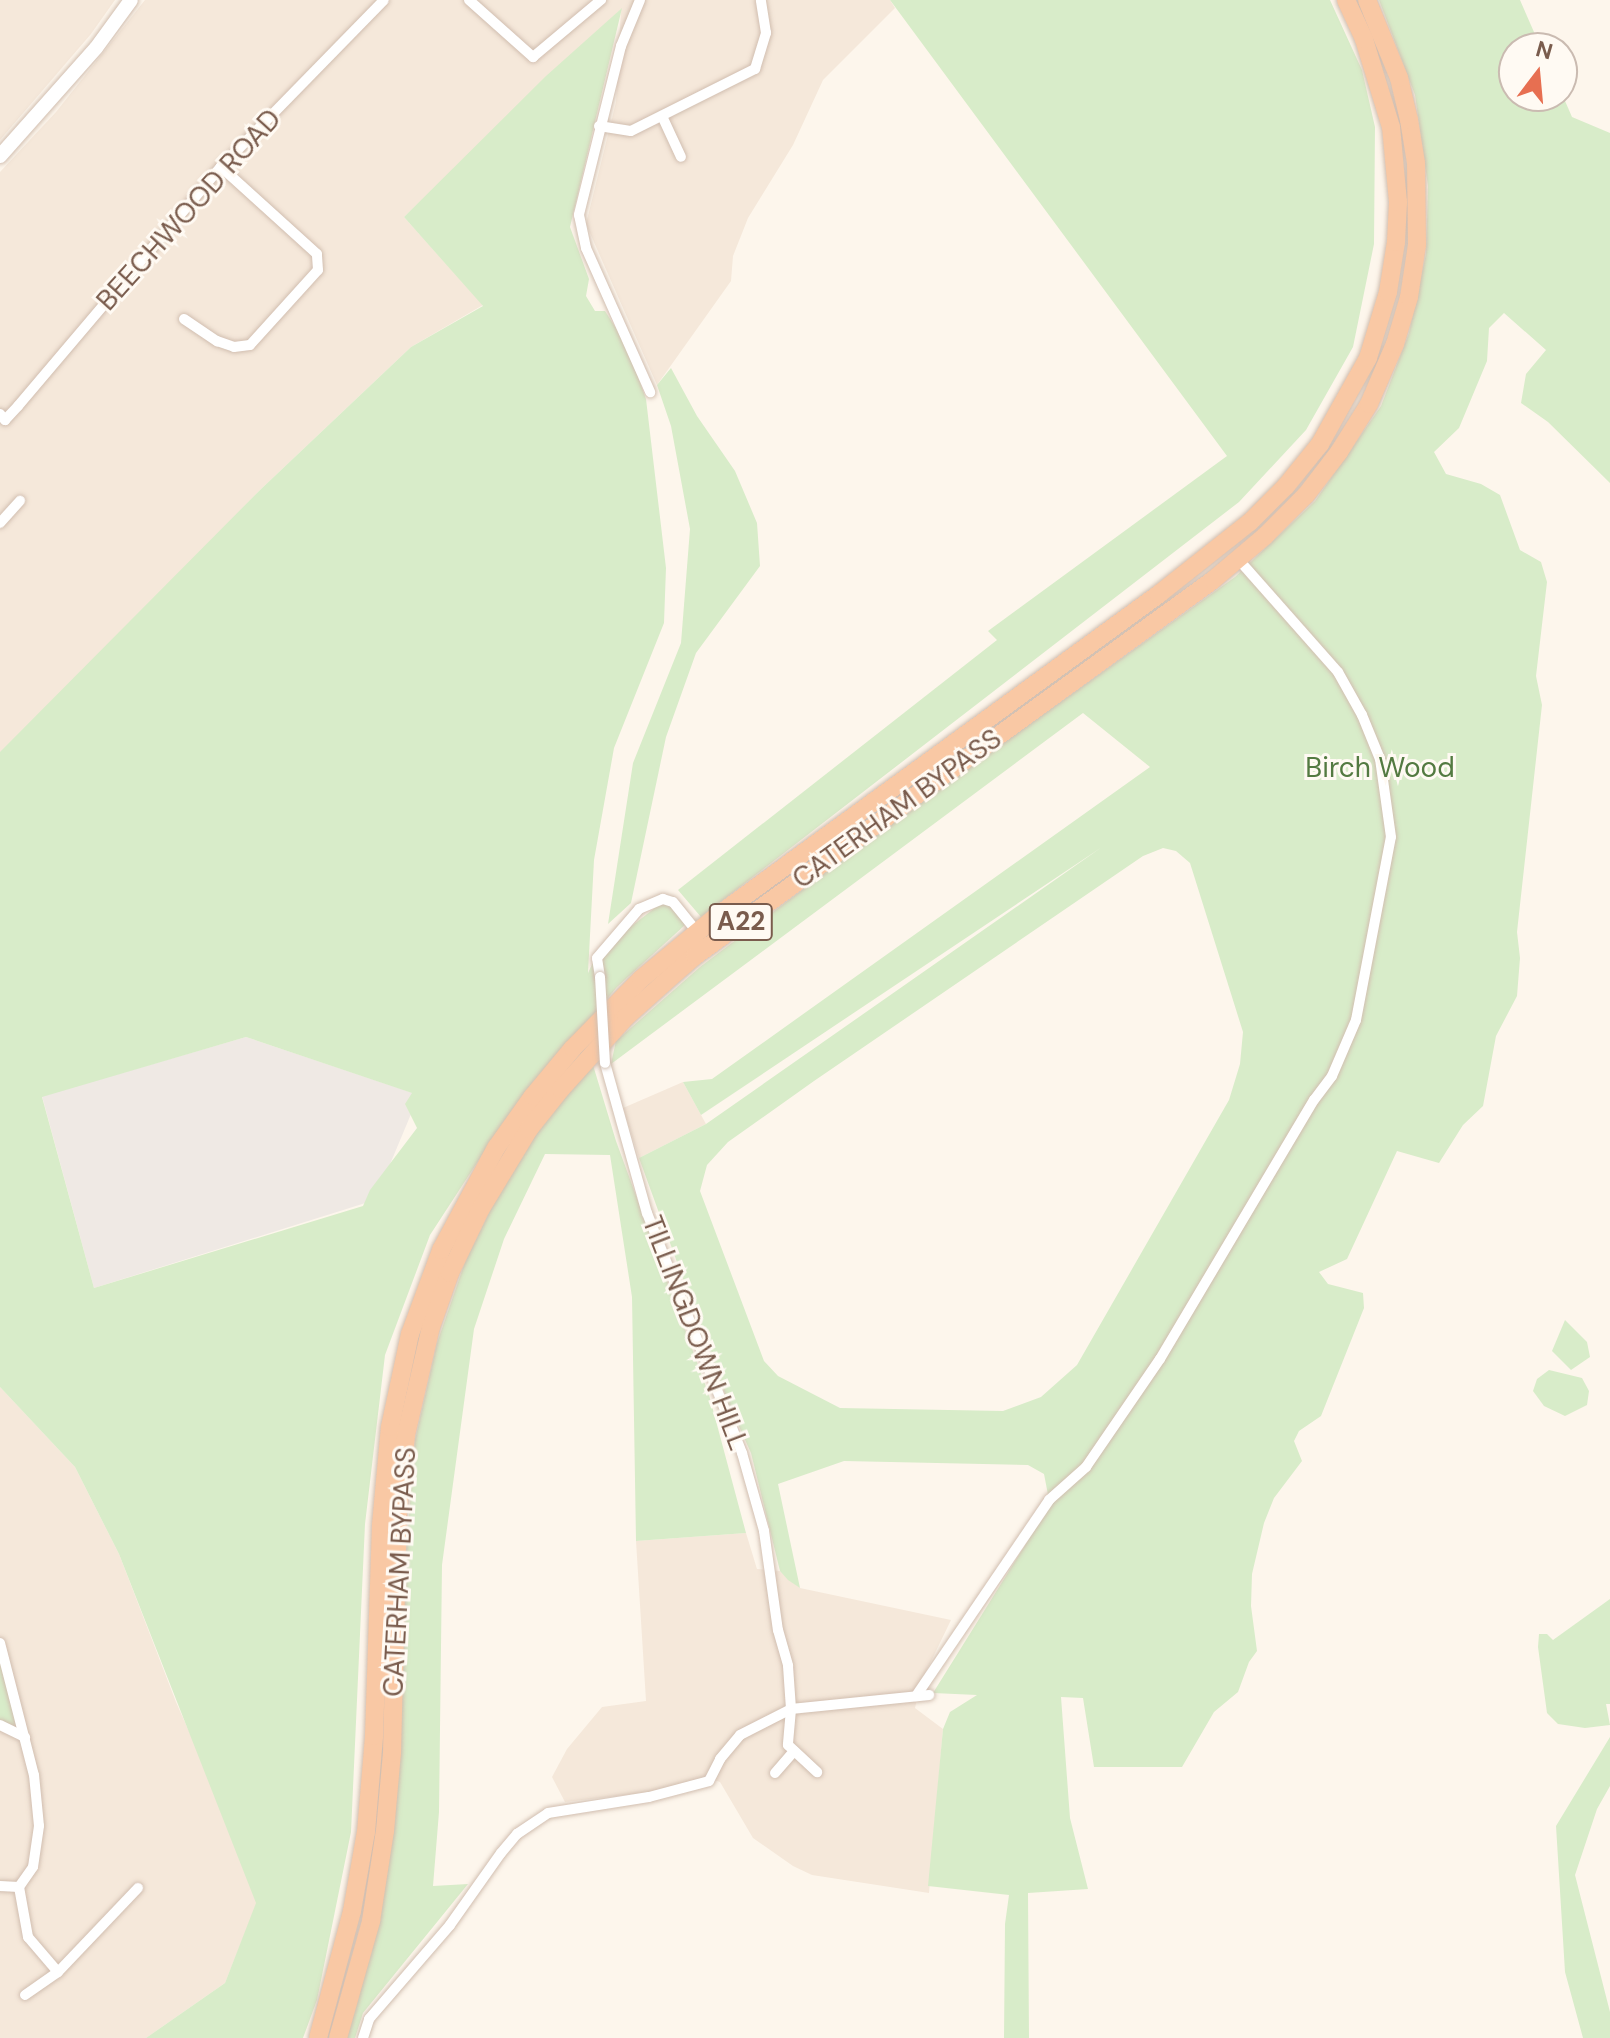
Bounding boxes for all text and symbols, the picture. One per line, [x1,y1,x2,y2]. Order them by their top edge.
north arrow [1498,32,1578,112]
text: N [1532,34,1556,67]
street label: BEECHWOOD ROAD [90,103,288,317]
street label: CATERHAM BYPASS [786,722,1008,896]
park label: Birch Wood [1305,751,1455,785]
road number: A22 [707,900,775,944]
street label: TILLINGDOWN HILL [635,1211,755,1455]
street label: CATERHAM BYPASS [377,1446,423,1698]

